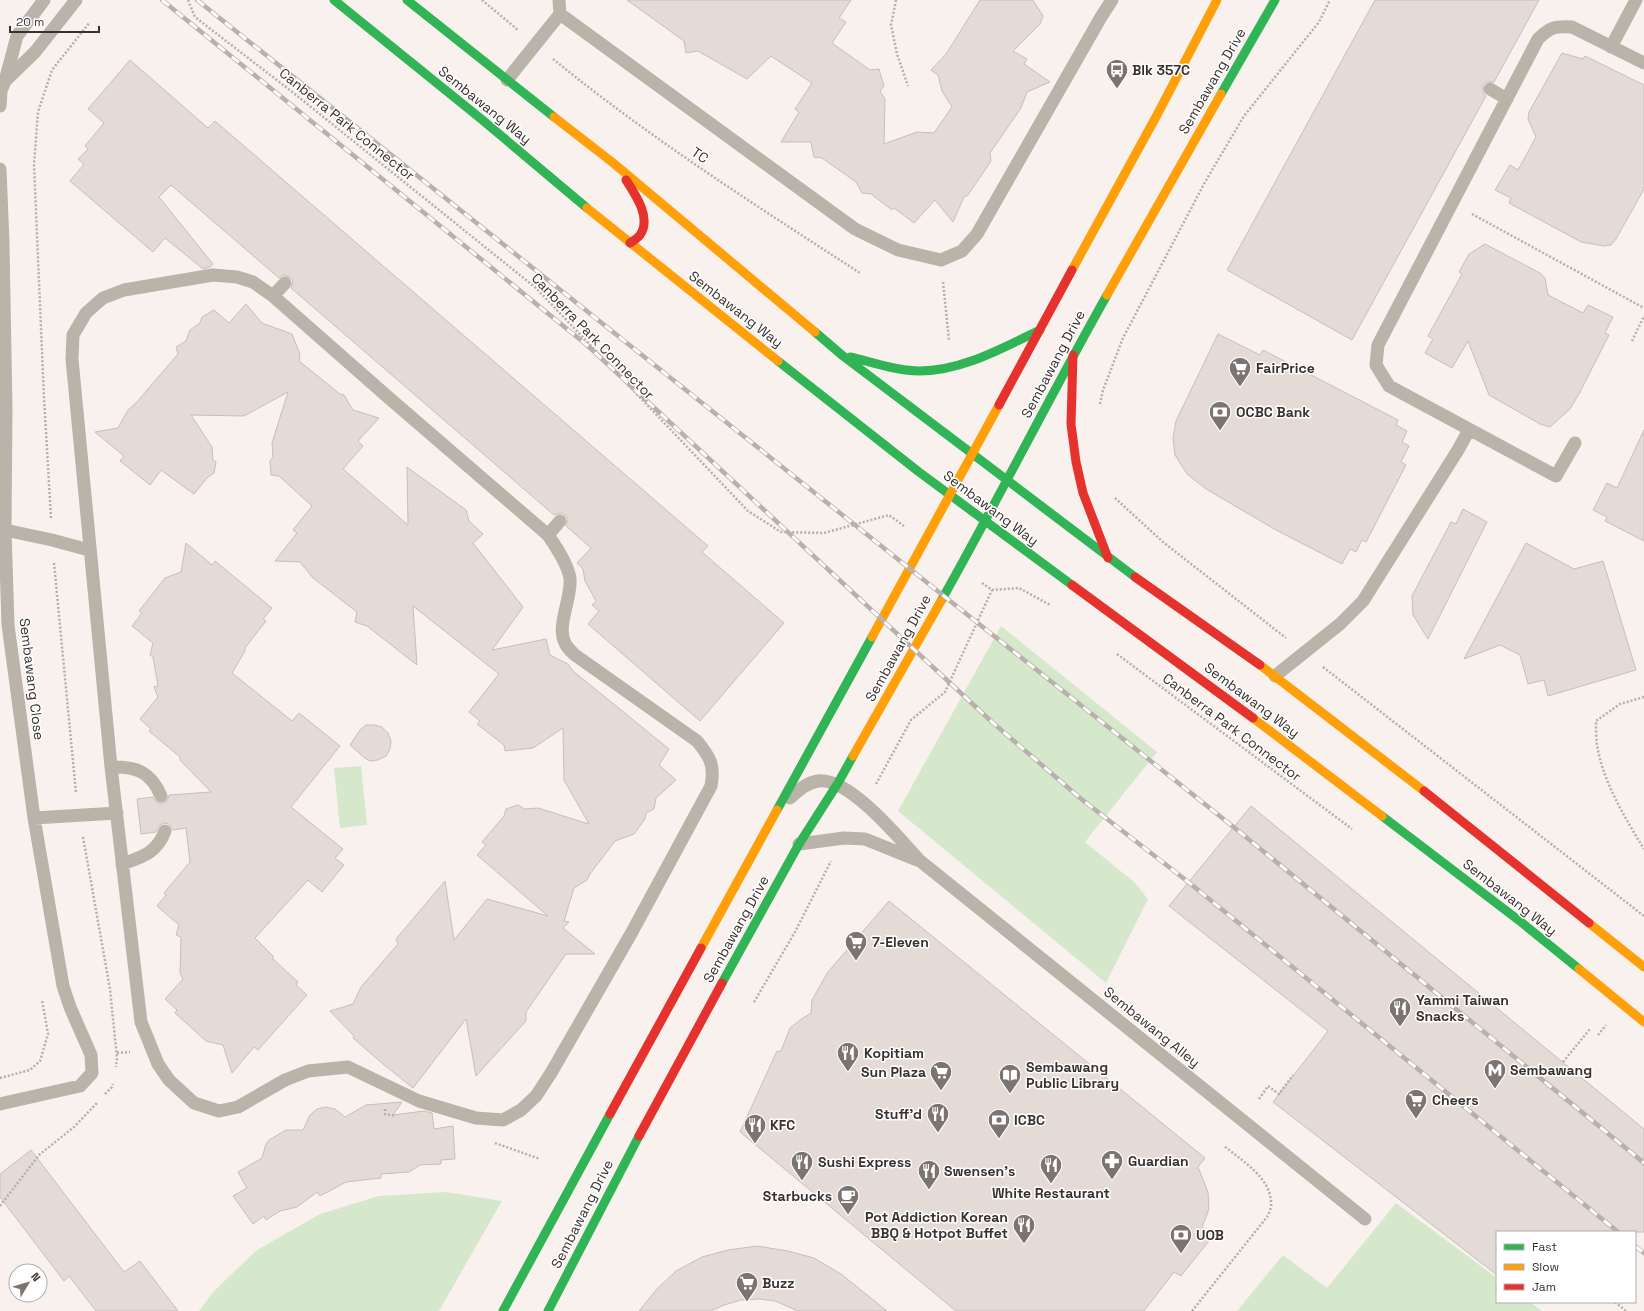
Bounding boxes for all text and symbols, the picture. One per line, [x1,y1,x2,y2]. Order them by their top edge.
scale bar [10,8,99,34]
text: 20 m [16,14,44,30]
street label: Sembawang Drive [1174,25,1250,137]
bus stop icon: Blk 357C [1104,57,1130,90]
place label: Blk 357C [1132,61,1190,79]
street label: Sembawang Way [435,62,535,148]
street label: Canberra Park Connector [276,64,418,184]
street label: TC [688,143,712,167]
street label: Sembawang Way [685,267,787,351]
street label: Canberra Park Connector [528,269,658,403]
street label: Sembawang Drive [1017,307,1089,421]
supermarket icon: FairPrice [1227,355,1253,388]
place label: FairPrice [1256,359,1315,377]
bank icon: OCBC Bank [1207,399,1233,432]
place label: OCBC Bank [1236,403,1310,421]
street label: Sembawang Way [940,466,1042,550]
street label: Sembawang Drive [861,591,935,705]
street label: Sembawang Close [16,617,48,741]
street label: Sembawang Way [1201,658,1303,742]
street label: Canberra Park Connector [1159,669,1305,785]
street label: Sembawang Way [1459,855,1561,939]
street label: Sembawang Drive [699,872,773,986]
supermarket icon: 7-Eleven [843,929,869,962]
place label: 7-Eleven [872,933,929,951]
street label: Sembawang Alley [1100,983,1204,1071]
place label: Yammi Taiwan Snacks [1416,991,1509,1025]
restaurant icon: Yammi Taiwan Snacks [1387,995,1413,1028]
restaurant icon: Kopitiam [835,1040,861,1073]
place label: Kopitiam [864,1044,924,1062]
metro station icon: Sembawang [1482,1057,1508,1090]
place label: Sembawang Public Library [1026,1058,1119,1092]
supermarket icon: Sun Plaza [928,1059,954,1092]
place label: Sembawang [1510,1061,1592,1079]
library icon: Sembawang Public Library [997,1062,1023,1095]
place label: Sun Plaza [861,1063,926,1081]
supermarket icon: Cheers [1403,1087,1429,1120]
place label: Cheers [1432,1091,1479,1109]
restaurant icon: Stuff'd [925,1101,951,1134]
place label: Stuff'd [875,1105,922,1123]
bank icon: ICBC [986,1107,1012,1140]
place label: ICBC [1014,1111,1045,1129]
restaurant icon: KFC [742,1112,768,1145]
place label: KFC [770,1116,795,1134]
pharmacy icon: Guardian [1099,1148,1125,1181]
restaurant icon: Sushi Express [789,1149,815,1182]
restaurant icon: White Restaurant [1038,1152,1064,1185]
place label: Guardian [1128,1152,1189,1170]
place label: Sushi Express [818,1153,911,1171]
street label: Sembawang Drive [547,1157,617,1271]
restaurant icon: Swensen's [916,1158,942,1191]
place label: Swensen's [944,1162,1015,1180]
cafe icon: Starbucks [835,1183,861,1216]
place label: White Restaurant [992,1184,1110,1202]
place label: Starbucks [763,1187,832,1205]
place label: Pot Addiction Korean BBQ & Hotpot Buffet [865,1208,1008,1242]
restaurant icon: Pot Addiction Korean BBQ & Hotpot Buffet [1011,1212,1037,1245]
bank icon: UOB [1168,1222,1194,1255]
place label: UOB [1196,1226,1224,1244]
legend [1496,1231,1636,1303]
text: Fast [1532,1239,1557,1255]
text: Slow [1532,1259,1559,1275]
north arrow [8,1263,48,1303]
text: N [28,1270,44,1284]
supermarket icon: Buzz [734,1270,760,1303]
place label: Buzz [762,1274,794,1292]
text: Jam [1532,1279,1556,1295]

